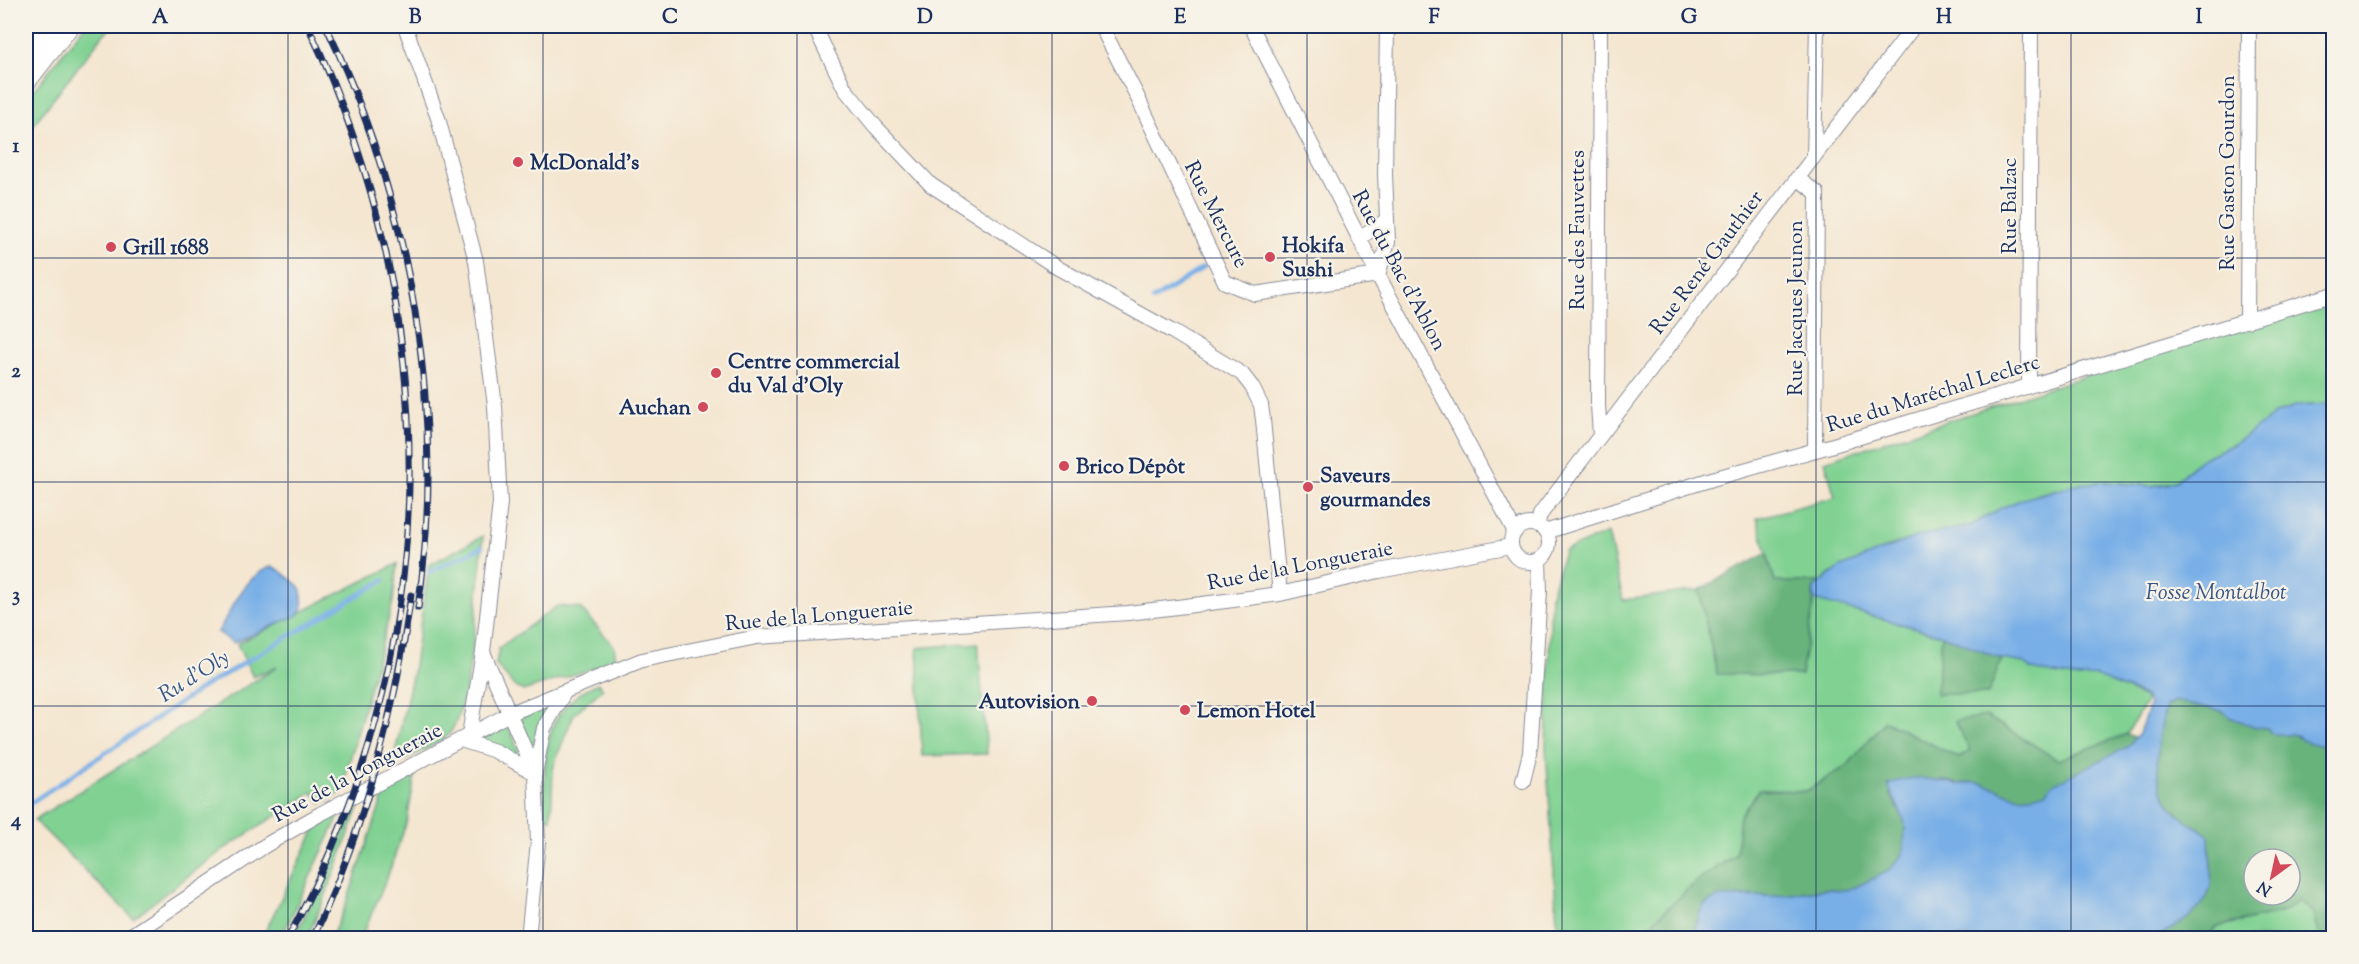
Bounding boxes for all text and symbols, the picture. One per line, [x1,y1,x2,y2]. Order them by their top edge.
text: A [152,4,169,33]
text: B [409,4,422,33]
text: C [662,4,678,33]
text: D [917,4,933,33]
text: E [1174,4,1187,33]
text: F [1428,4,1440,33]
text: G [1681,4,1698,33]
text: H [1936,4,1952,33]
text: I [2196,4,2203,33]
street label: Rue Gaston Gourdon [2214,75,2244,271]
text: 1 [13,133,20,162]
place label: McDonald's [530,149,639,179]
street label: Rue des Fauvettes [1564,150,1594,310]
marker: McDonald's [511,155,525,169]
street label: Rue Mercure [1175,156,1255,274]
street label: Rue Balzac [1996,158,2026,254]
street label: Rue du Bac d'Ablon [1343,185,1453,357]
street label: Rue René Gauthier [1643,185,1772,341]
street label: Rue Jacques Jeunon [1782,220,1812,396]
place label: Hokifa Sushi [1282,232,1345,286]
place label: Grill 1688 [123,234,209,264]
marker: Grill 1688 [104,240,118,254]
marker: Hokifa Sushi [1263,250,1277,264]
place label: Centre commercial du Val d'Oly [728,348,900,402]
street label: Rue du Maréchal Leclerc [1823,348,2044,442]
text: 2 [11,358,21,387]
marker: Centre commercial du Val d'Oly [709,366,723,380]
place label: Auchan [619,394,692,424]
marker: Auchan [696,400,710,414]
place label: Brico Dépôt [1076,453,1186,483]
marker: Brico Dépôt [1057,459,1071,473]
place label: Saveurs gourmandes [1320,462,1431,516]
marker: Saveurs gourmandes [1301,480,1315,494]
street label: Rue de la Longueraie [1205,534,1396,600]
water label: Fosse Montalbot [2145,578,2287,610]
text: 3 [12,582,20,611]
street label: Rue de la Longueraie [724,594,914,640]
water label: Ru d'Oly [153,643,236,712]
place label: Autovision [979,688,1081,718]
marker: Autovision [1085,694,1099,708]
place label: Lemon Hotel [1197,697,1316,727]
marker: Lemon Hotel [1178,703,1192,717]
street label: Rue de la Longueraie [268,716,448,831]
text: 4 [10,807,21,836]
north arrow [2242,847,2302,907]
text: N [2253,874,2277,901]

